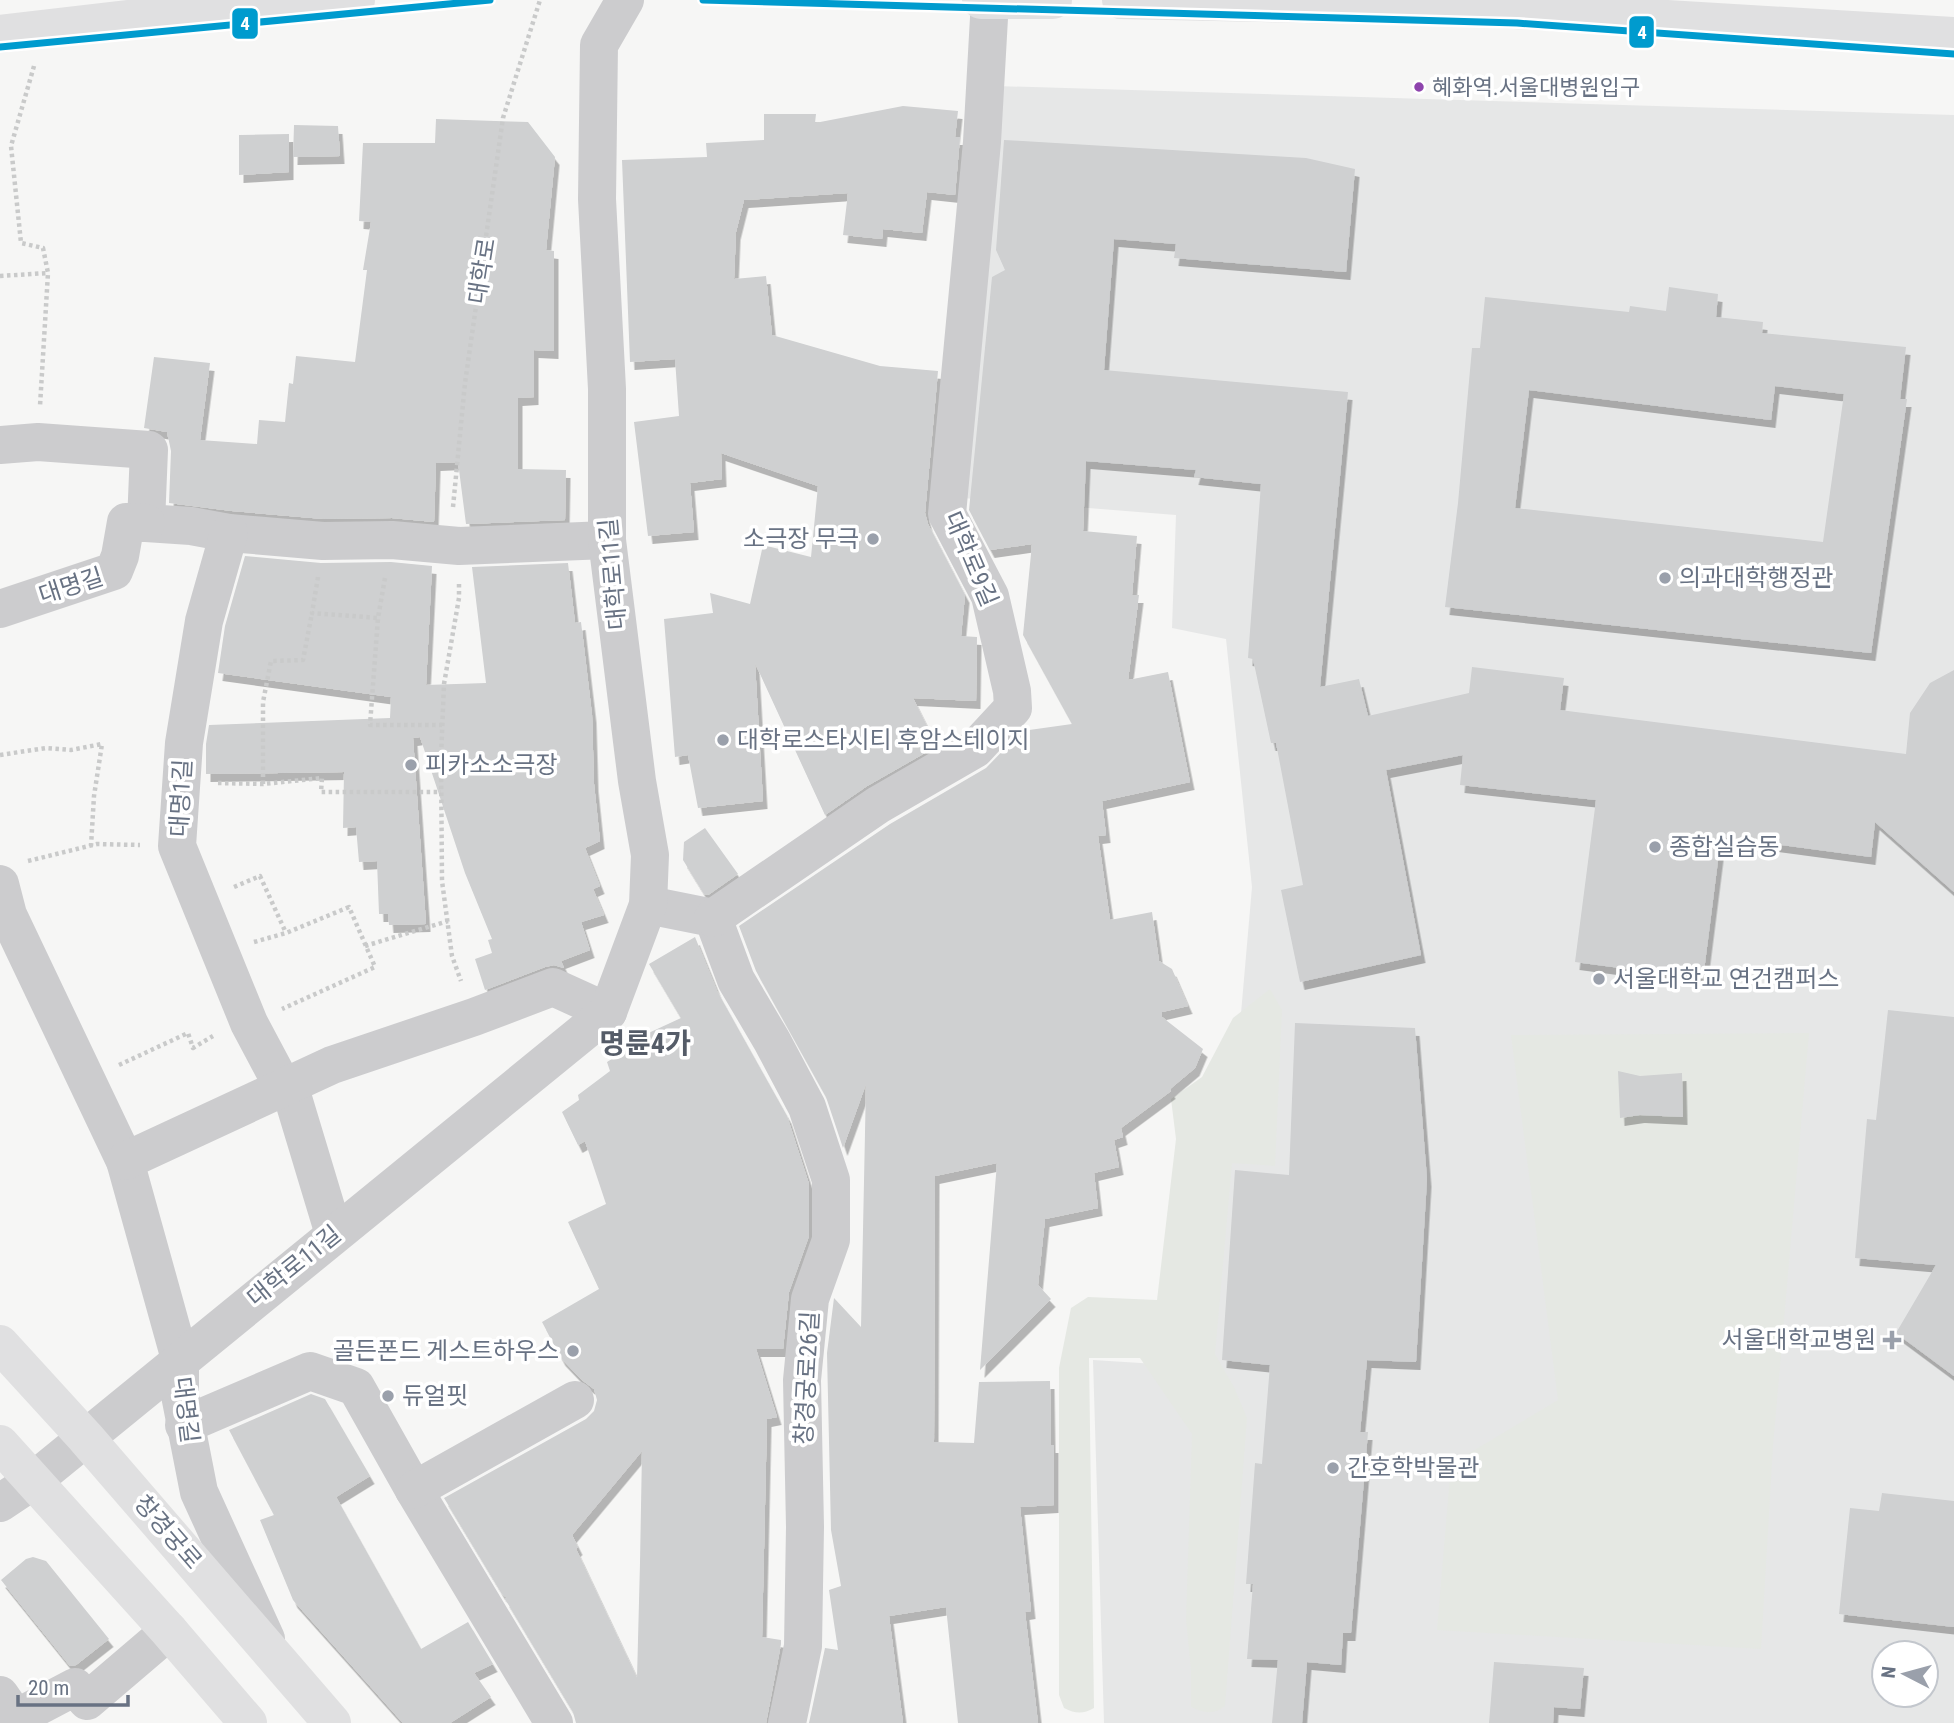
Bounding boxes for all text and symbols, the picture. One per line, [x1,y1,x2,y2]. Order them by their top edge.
line badge: 4 [231,7,259,40]
text: 4 [240,12,250,35]
line badge: 4 [1628,15,1655,49]
text: 4 [1637,21,1647,44]
place label: 혜화역.서울대병원입구 [1432,75,1640,100]
marker: 혜화역.서울대병원입구 [1412,80,1426,94]
street label: 대학로 [463,236,501,306]
street label: 대학로9길 [939,507,1003,611]
street label: 대학로11길 [594,517,632,631]
place label: 소극장 무극 [743,525,859,553]
marker: 소극장 무극 [865,531,881,547]
street label: 대명길 [35,562,107,610]
place label: 의과대학행정관 [1679,564,1834,592]
marker: 의과대학행정관 [1657,570,1673,586]
place label: 대학로스타시티 후암스테이지 [737,726,1030,754]
marker: 대학로스타시티 후암스테이지 [715,732,731,748]
place label: 피카소소극장 [425,751,557,779]
marker: 피카소소극장 [403,757,419,773]
street label: 대명1길 [165,758,197,838]
place label: 종합실습동 [1669,833,1779,861]
marker: 종합실습동 [1647,839,1663,855]
place label: 서울대학교 연건캠퍼스 [1613,965,1839,993]
marker: 서울대학교 연건캠퍼스 [1591,971,1607,987]
district label: 명륜4가 [599,1027,691,1060]
street label: 대학로11길 [242,1220,346,1312]
street label: 창경궁로26길 [790,1310,824,1446]
place label: 서울대학교병원 [1721,1326,1876,1354]
marker: 서울대학교병원 [1882,1330,1902,1350]
place label: 골든폰드 게스트하우스 [333,1337,559,1365]
marker: 골든폰드 게스트하우스 [565,1343,581,1359]
street label: 대명길 [168,1375,204,1445]
place label: 듀얼핏 [402,1382,468,1410]
marker: 듀얼핏 [380,1388,396,1404]
place label: 간호학박물관 [1347,1454,1479,1482]
marker: 간호학박물관 [1325,1460,1341,1476]
street label: 창경궁로 [128,1489,208,1575]
north arrow [1870,1639,1940,1709]
scale bar [18,1664,128,1708]
text: N [1877,1665,1901,1679]
text: 20 m [28,1676,69,1700]

